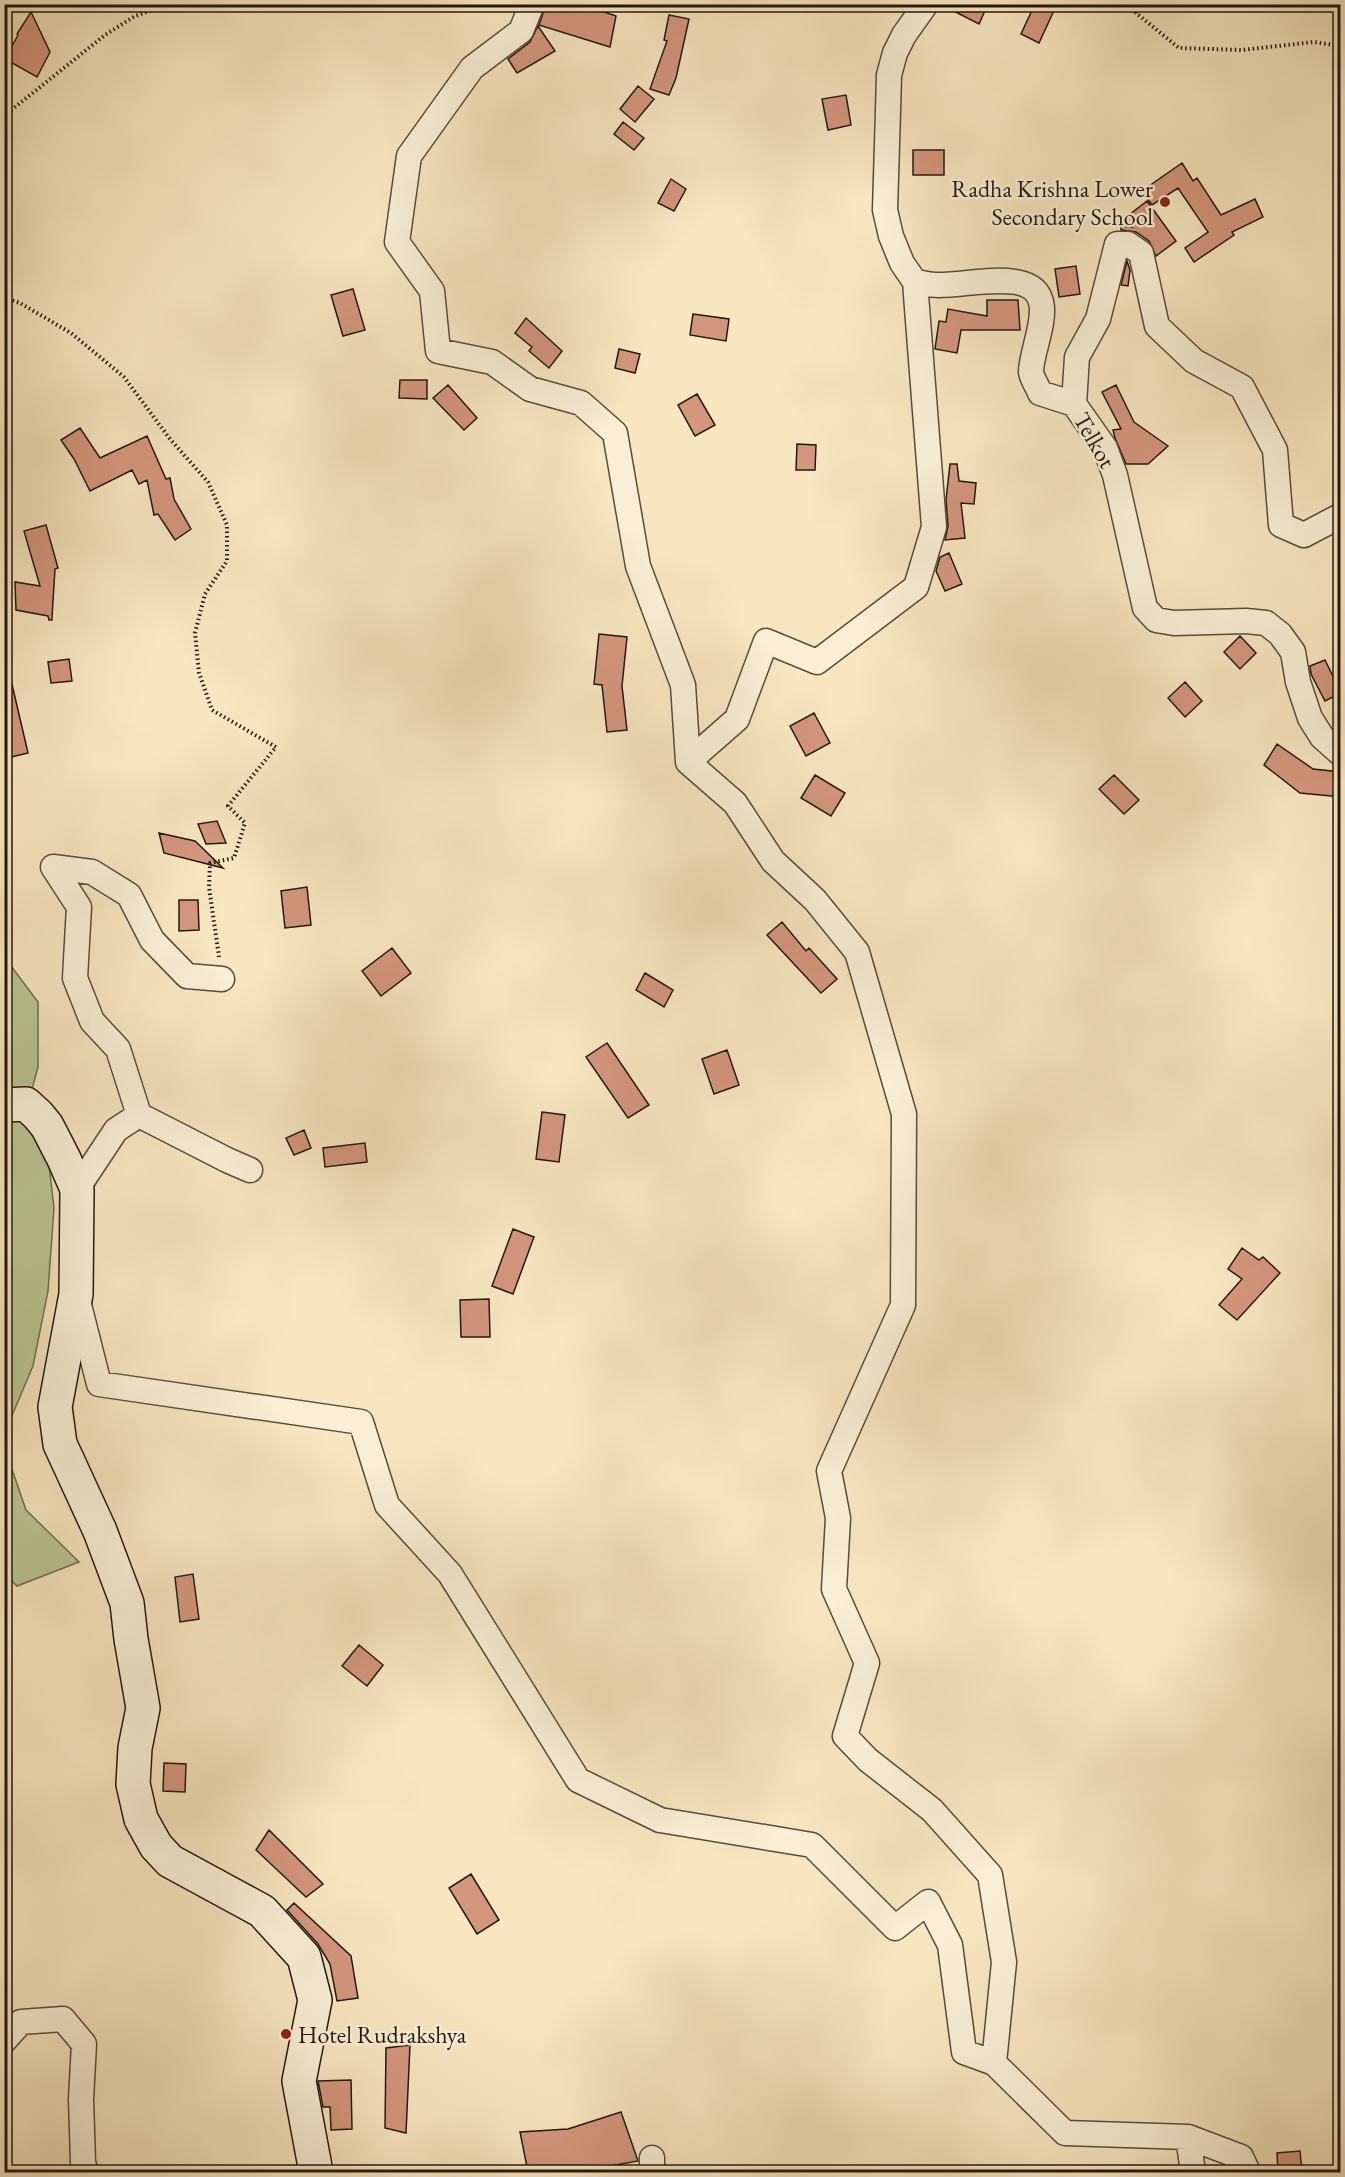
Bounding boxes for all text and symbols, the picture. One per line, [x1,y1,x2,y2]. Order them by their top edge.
place label: Radha Krishna Lower Secondary School [951,173,1153,232]
marker: Radha Krishna Lower Secondary School [1158,195,1172,209]
street label: Telkot [1067,407,1123,474]
place label: Hotel Rudrakshya [298,2019,467,2050]
marker: Hotel Rudrakshya [279,2027,293,2041]

